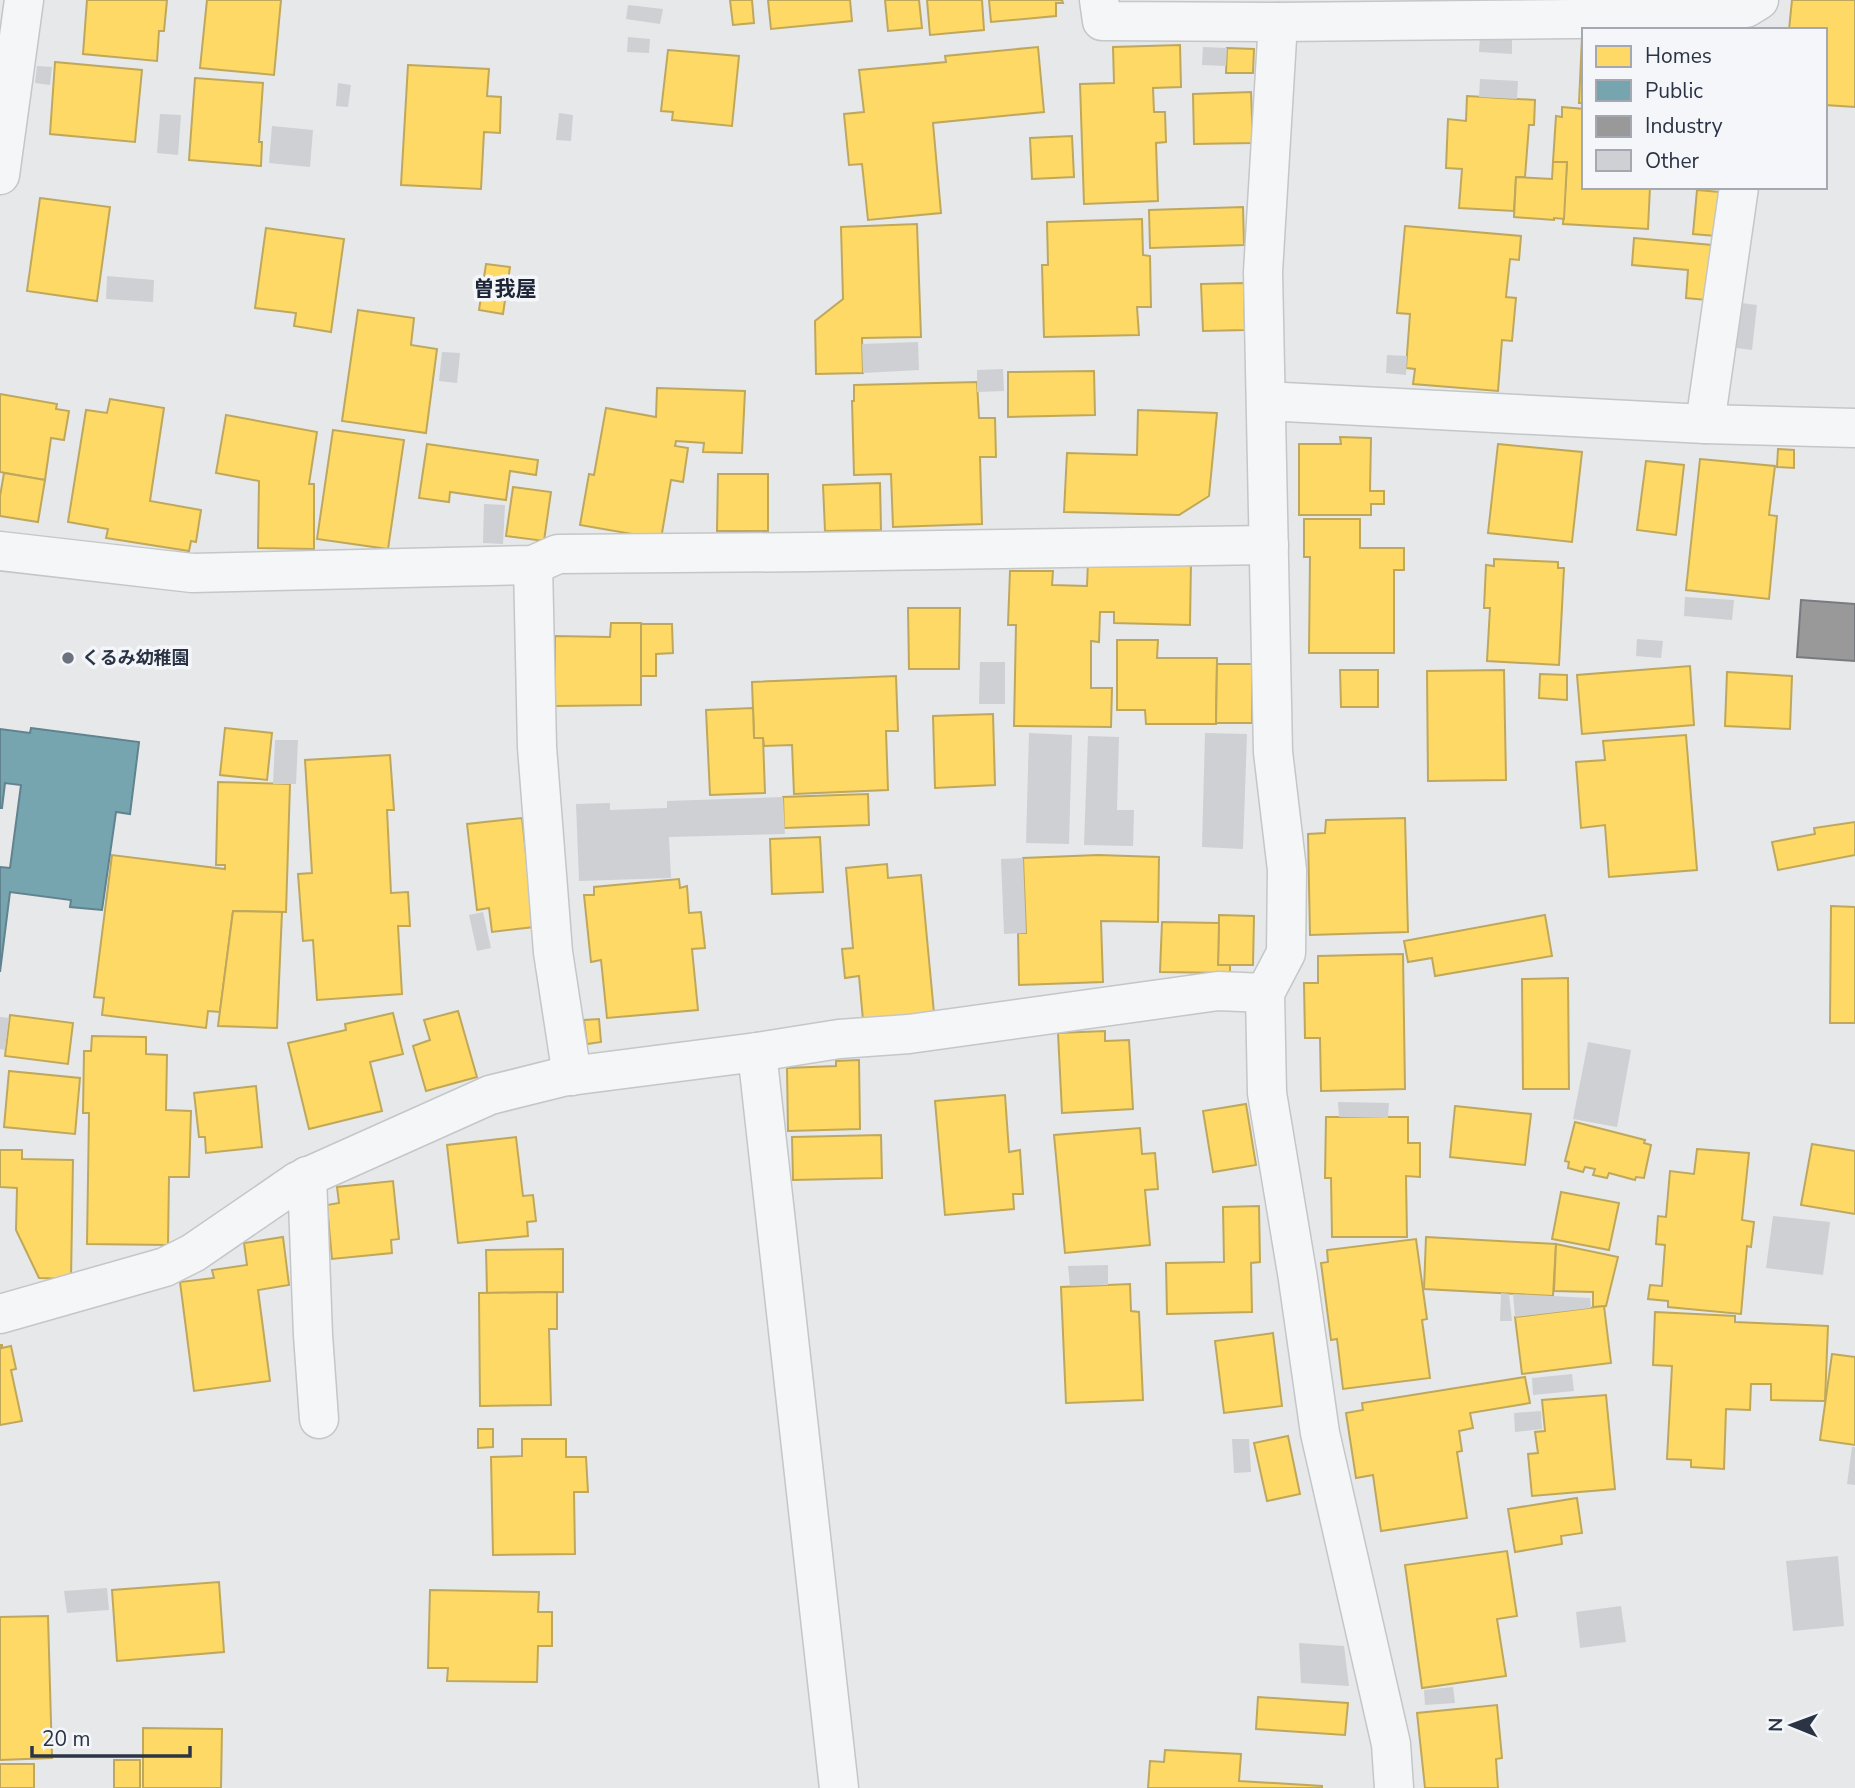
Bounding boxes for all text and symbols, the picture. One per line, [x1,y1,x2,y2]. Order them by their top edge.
legend [1582,28,1827,189]
text: Homes [1645,42,1712,70]
text: Public [1645,77,1703,105]
text: Industry [1645,112,1723,140]
text: Other [1645,147,1700,175]
district label: 曽我屋 [474,275,537,303]
place label: くるみ幼稚園 [82,646,190,670]
marker: くるみ幼稚園 [60,650,76,666]
north arrow [1757,1690,1827,1760]
scale bar [32,1714,189,1758]
text: N [1763,1717,1789,1732]
text: 20 m [42,1725,91,1753]

